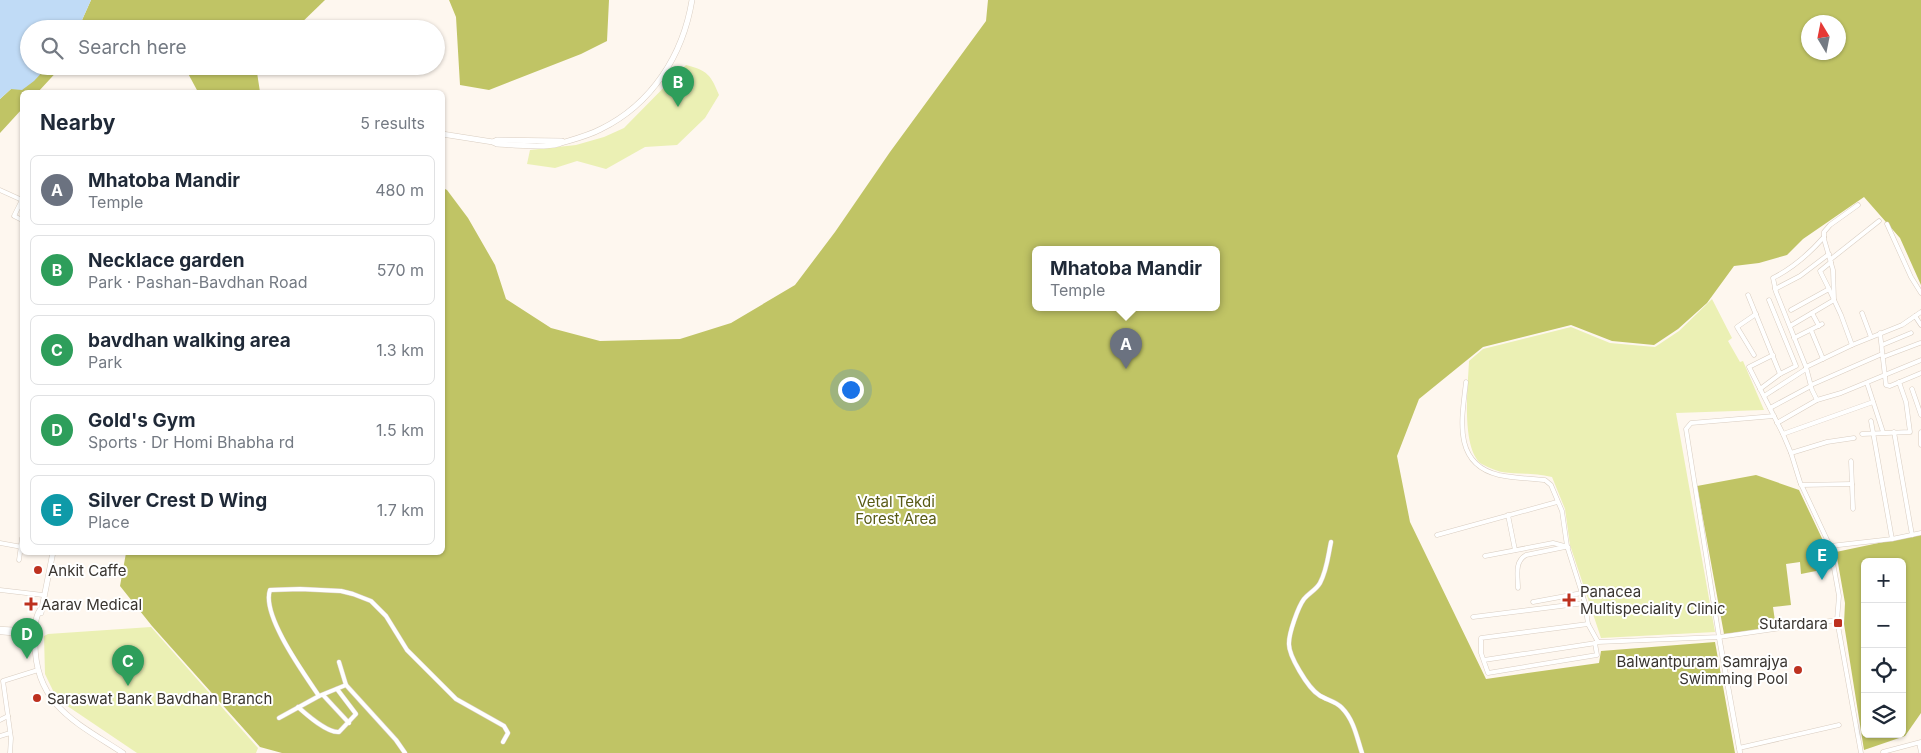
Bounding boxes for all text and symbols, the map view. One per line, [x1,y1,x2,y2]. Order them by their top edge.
north arrow [1801,15,1846,60]
search box [20,20,445,75]
icon: search [38,34,66,62]
text: Search here [78,36,187,59]
pin: B [662,66,694,107]
text: Nearby [40,110,115,135]
text: 5 results [360,113,425,133]
text: Mhatoba Mandir [88,169,240,192]
text: A [51,180,63,200]
text: 480 m [375,180,424,200]
text: Temple [88,192,143,212]
popup [1032,246,1220,311]
text: Necklace garden [88,249,245,272]
text: Mhatoba Mandir [1050,257,1202,280]
text: B [52,260,62,280]
text: 570 m [377,260,424,280]
text: Park · Pashan-Bavdhan Road [88,272,307,292]
text: Temple [1050,280,1105,300]
pin: A [1110,328,1142,369]
text: bavdhan walking area [88,329,291,352]
text: C [51,340,63,360]
text: 1.3 km [376,340,424,360]
text: Park [88,352,122,372]
your location [838,377,864,403]
text: Gold's Gym [88,409,196,432]
text: D [51,420,63,440]
text: 1.5 km [376,420,424,440]
text: Sports · Dr Homi Bhabha rd [88,432,294,452]
text: Silver Crest D Wing [88,489,267,512]
park label: Vetal Tekdi Forest Area [855,492,937,528]
text: E [52,500,62,520]
text: 1.7 km [377,500,424,520]
text: Place [88,512,130,532]
pin: E [1806,539,1838,580]
map controls [1861,558,1906,738]
button: + [1861,558,1906,603]
place label: Ankit Caffe [48,561,126,580]
marker: Ankit Caffe [32,564,44,576]
place label: Panacea Multispeciality Clinic [1580,582,1726,618]
marker: Panacea Multispeciality Clinic [1562,593,1576,607]
place label: Aarav Medical [41,595,142,614]
marker: Aarav Medical [25,598,37,610]
button: − [1861,603,1906,648]
place label: Sutardara [1759,614,1828,633]
marker: Sutardara [1832,617,1844,629]
pin: D [11,618,43,659]
pin: C [112,645,144,686]
button: locate [1861,648,1906,693]
place label: Balwantpuram Samrajya Swimming Pool [1617,652,1788,688]
marker: Balwantpuram Samrajya Swimming Pool [1792,664,1804,676]
place label: Saraswat Bank Bavdhan Branch [47,689,272,708]
marker: Saraswat Bank Bavdhan Branch [31,692,43,704]
button: layers [1861,693,1906,738]

